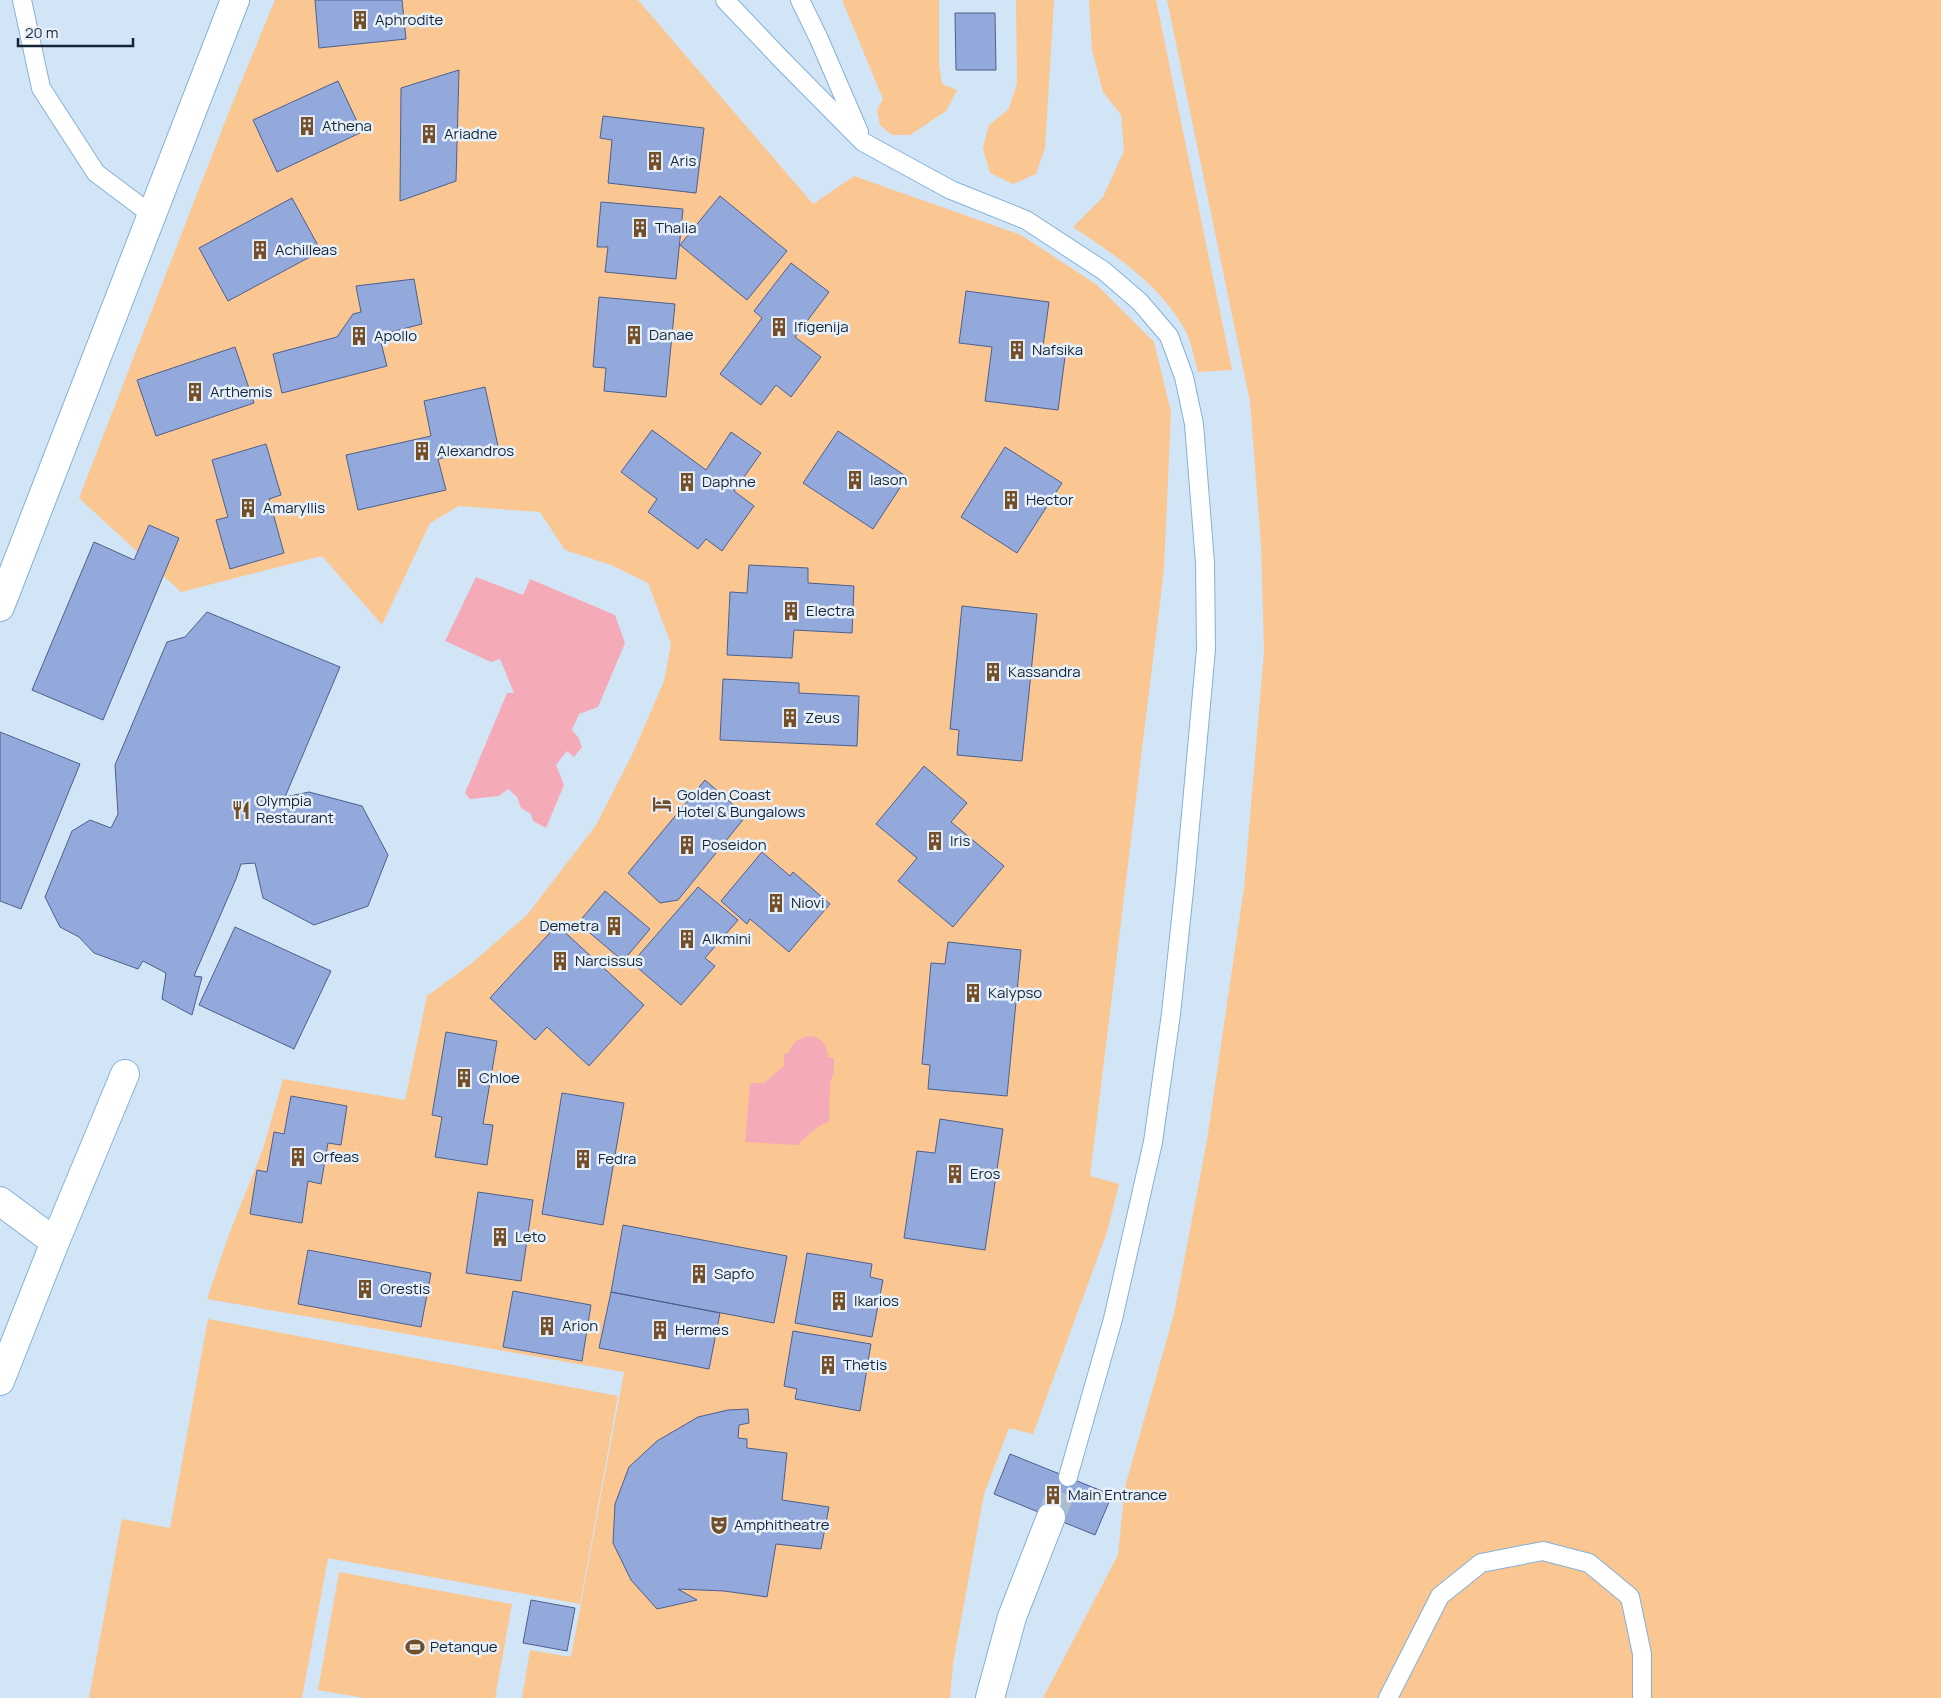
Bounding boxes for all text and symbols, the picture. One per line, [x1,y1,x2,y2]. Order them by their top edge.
building icon: Aphrodite [349,9,371,31]
place label: Aphrodite [375,9,444,30]
scale bar [18,15,132,47]
text: 20 m [25,22,58,43]
building icon: Athena [296,115,318,137]
place label: Athena [322,115,372,136]
building icon: Ariadne [418,123,440,145]
place label: Ariadne [444,123,497,144]
building icon: Aris [644,150,666,172]
place label: Aris [670,150,696,171]
building icon: Thalia [629,217,651,239]
place label: Thalia [655,217,697,238]
building icon: Achilleas [249,239,271,261]
place label: Achilleas [275,239,337,260]
building icon: Ifigenija [768,316,790,338]
place label: Ifigenija [794,316,848,337]
building icon: Danae [623,324,645,346]
place label: Danae [649,324,694,345]
building icon: Apollo [348,325,370,347]
place label: Apollo [374,325,417,346]
building icon: Nafsika [1006,339,1028,361]
place label: Nafsika [1032,339,1083,360]
building icon: Arthemis [184,381,206,403]
place label: Arthemis [210,381,273,402]
building icon: Alexandros [411,440,433,462]
place label: Alexandros [437,440,514,461]
building icon: Iason [844,469,866,491]
place label: Iason [870,469,908,490]
building icon: Daphne [676,471,698,493]
place label: Daphne [702,471,756,492]
building icon: Hector [1000,489,1022,511]
place label: Hector [1026,489,1074,510]
building icon: Amaryllis [237,497,259,519]
place label: Amaryllis [263,497,325,518]
building icon: Electra [780,600,802,622]
place label: Electra [806,600,855,621]
building icon: Kassandra [982,661,1004,683]
place label: Kassandra [1008,661,1081,682]
building icon: Zeus [779,707,801,729]
place label: Zeus [805,707,840,728]
place label: Golden Coast Hotel & Bungalows [677,784,805,822]
place label: Olympia Restaurant [256,790,334,828]
hotel icon: Golden Coast Hotel & Bungalows [651,793,673,815]
restaurant icon: Olympia Restaurant [230,799,252,821]
building icon: Iris [924,830,946,852]
place label: Iris [950,830,970,851]
building icon: Poseidon [676,834,698,856]
place label: Poseidon [702,834,767,855]
building icon: Niovi [765,892,787,914]
place label: Niovi [791,892,824,913]
place label: Demetra [540,915,599,936]
building icon: Demetra [603,915,625,937]
building icon: Alkmini [676,928,698,950]
place label: Alkmini [702,928,751,949]
building icon: Narcissus [549,950,571,972]
place label: Narcissus [575,950,643,971]
building icon: Kalypso [962,982,984,1004]
place label: Kalypso [988,982,1042,1003]
building icon: Chloe [453,1067,475,1089]
place label: Chloe [479,1067,520,1088]
building icon: Orfeas [287,1146,309,1168]
place label: Orfeas [313,1146,359,1167]
building icon: Fedra [572,1148,594,1170]
place label: Fedra [598,1148,636,1169]
building icon: Eros [944,1163,966,1185]
place label: Eros [970,1163,1001,1184]
building icon: Leto [489,1226,511,1248]
place label: Leto [515,1226,546,1247]
building icon: Sapfo [688,1263,710,1285]
place label: Sapfo [714,1263,754,1284]
building icon: Orestis [354,1278,376,1300]
place label: Orestis [380,1278,430,1299]
building icon: Ikarios [828,1290,850,1312]
place label: Ikarios [854,1290,899,1311]
building icon: Arion [536,1315,558,1337]
place label: Arion [562,1315,598,1336]
building icon: Hermes [649,1319,671,1341]
place label: Hermes [675,1319,729,1340]
building icon: Thetis [817,1354,839,1376]
place label: Thetis [843,1354,887,1375]
building icon: Main Entrance [1042,1484,1064,1506]
place label: Main Entrance [1068,1484,1167,1505]
theatre icon: Amphitheatre [708,1514,730,1536]
place label: Amphitheatre [734,1514,830,1535]
sports icon: Petanque [404,1636,426,1658]
place label: Petanque [430,1636,498,1657]

